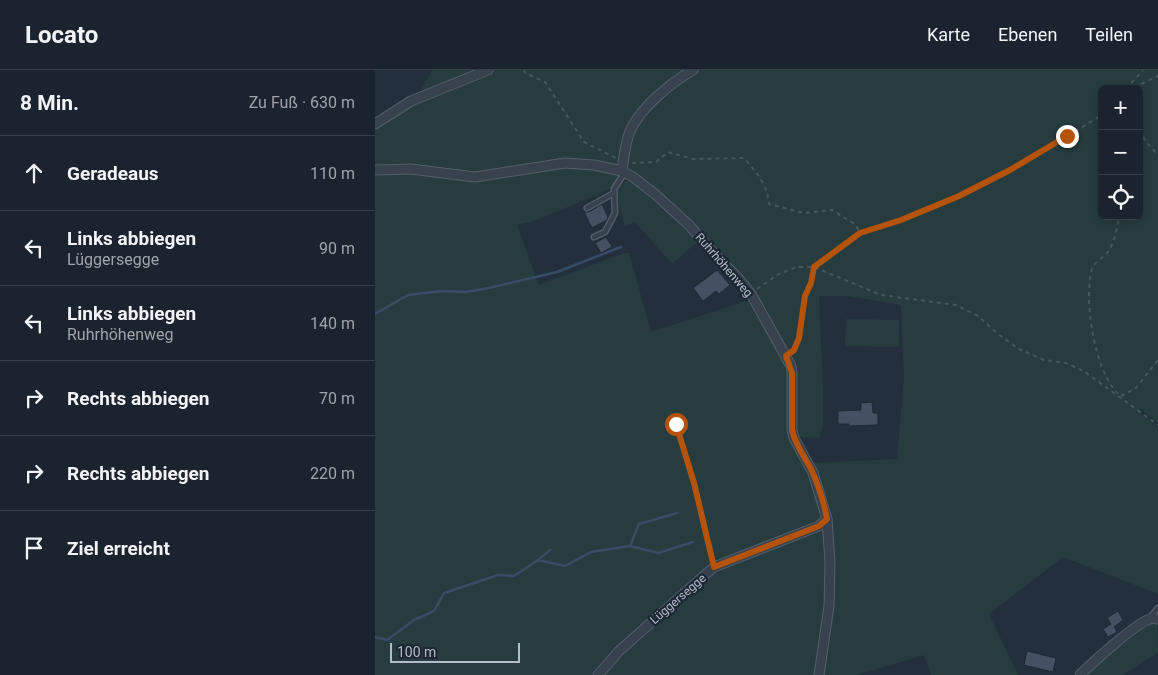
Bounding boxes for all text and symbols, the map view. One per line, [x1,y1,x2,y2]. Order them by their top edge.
text: Locato [25,21,98,49]
text: Karte [927,24,970,45]
text: Ebenen [998,24,1057,45]
text: Teilen [1085,24,1133,45]
map controls [1098,85,1143,220]
button: + [1098,85,1143,130]
text: 8 Min. [20,91,79,115]
text: Zu Fuß · 630 m [249,93,355,112]
route end [1056,125,1079,148]
button: − [1098,130,1143,175]
icon: ahead [20,159,48,187]
text: Geradeaus [67,162,159,185]
text: 110 m [310,164,355,183]
button: locate [1098,175,1143,220]
text: Links abbiegen [67,227,196,250]
street label: Ruhrhöhenweg [693,230,755,300]
icon: left [20,234,48,262]
text: 90 m [319,239,355,258]
text: Lüggersegge [67,250,159,269]
text: Links abbiegen [67,302,196,325]
icon: left [20,309,48,337]
text: 140 m [310,314,355,333]
text: Ruhrhöhenweg [67,325,173,344]
icon: right [20,384,48,412]
text: Rechts abbiegen [67,387,209,410]
text: 70 m [319,389,355,408]
route start [665,413,688,436]
icon: right [20,459,48,487]
text: Rechts abbiegen [67,462,209,485]
text: 220 m [310,464,355,483]
icon: arrive [20,534,48,562]
text: Ziel erreicht [67,537,170,560]
street label: Lüggersegge [647,571,709,627]
scale bar [390,640,520,663]
text: 100 m [397,644,436,660]

